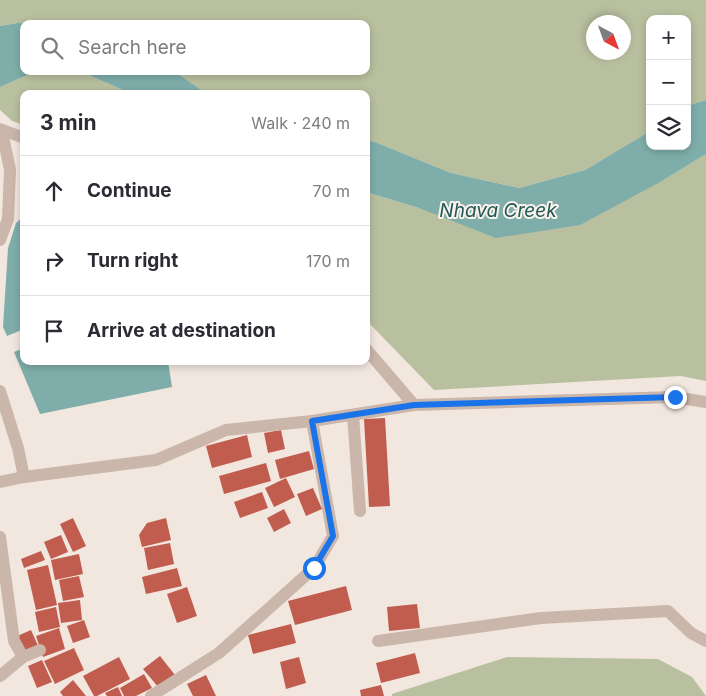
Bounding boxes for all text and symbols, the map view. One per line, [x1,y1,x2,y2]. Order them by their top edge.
north arrow [586,15,631,60]
map controls [646,15,691,150]
button: + [646,15,691,60]
search box [20,20,370,75]
icon: search [38,34,66,62]
text: Search here [78,36,187,59]
button: − [646,60,691,105]
button: layers [646,105,691,150]
text: 3 min [40,110,96,135]
text: Walk · 240 m [251,113,350,133]
icon: ahead [40,177,68,205]
text: Continue [87,179,172,202]
text: 70 m [313,181,350,201]
water label: Nhava Creek [439,199,557,222]
icon: right [40,247,68,275]
text: Turn right [87,249,178,272]
text: 170 m [306,251,350,271]
icon: arrive [40,317,68,345]
text: Arrive at destination [87,319,276,342]
route end [664,386,687,409]
route start [303,557,326,580]

